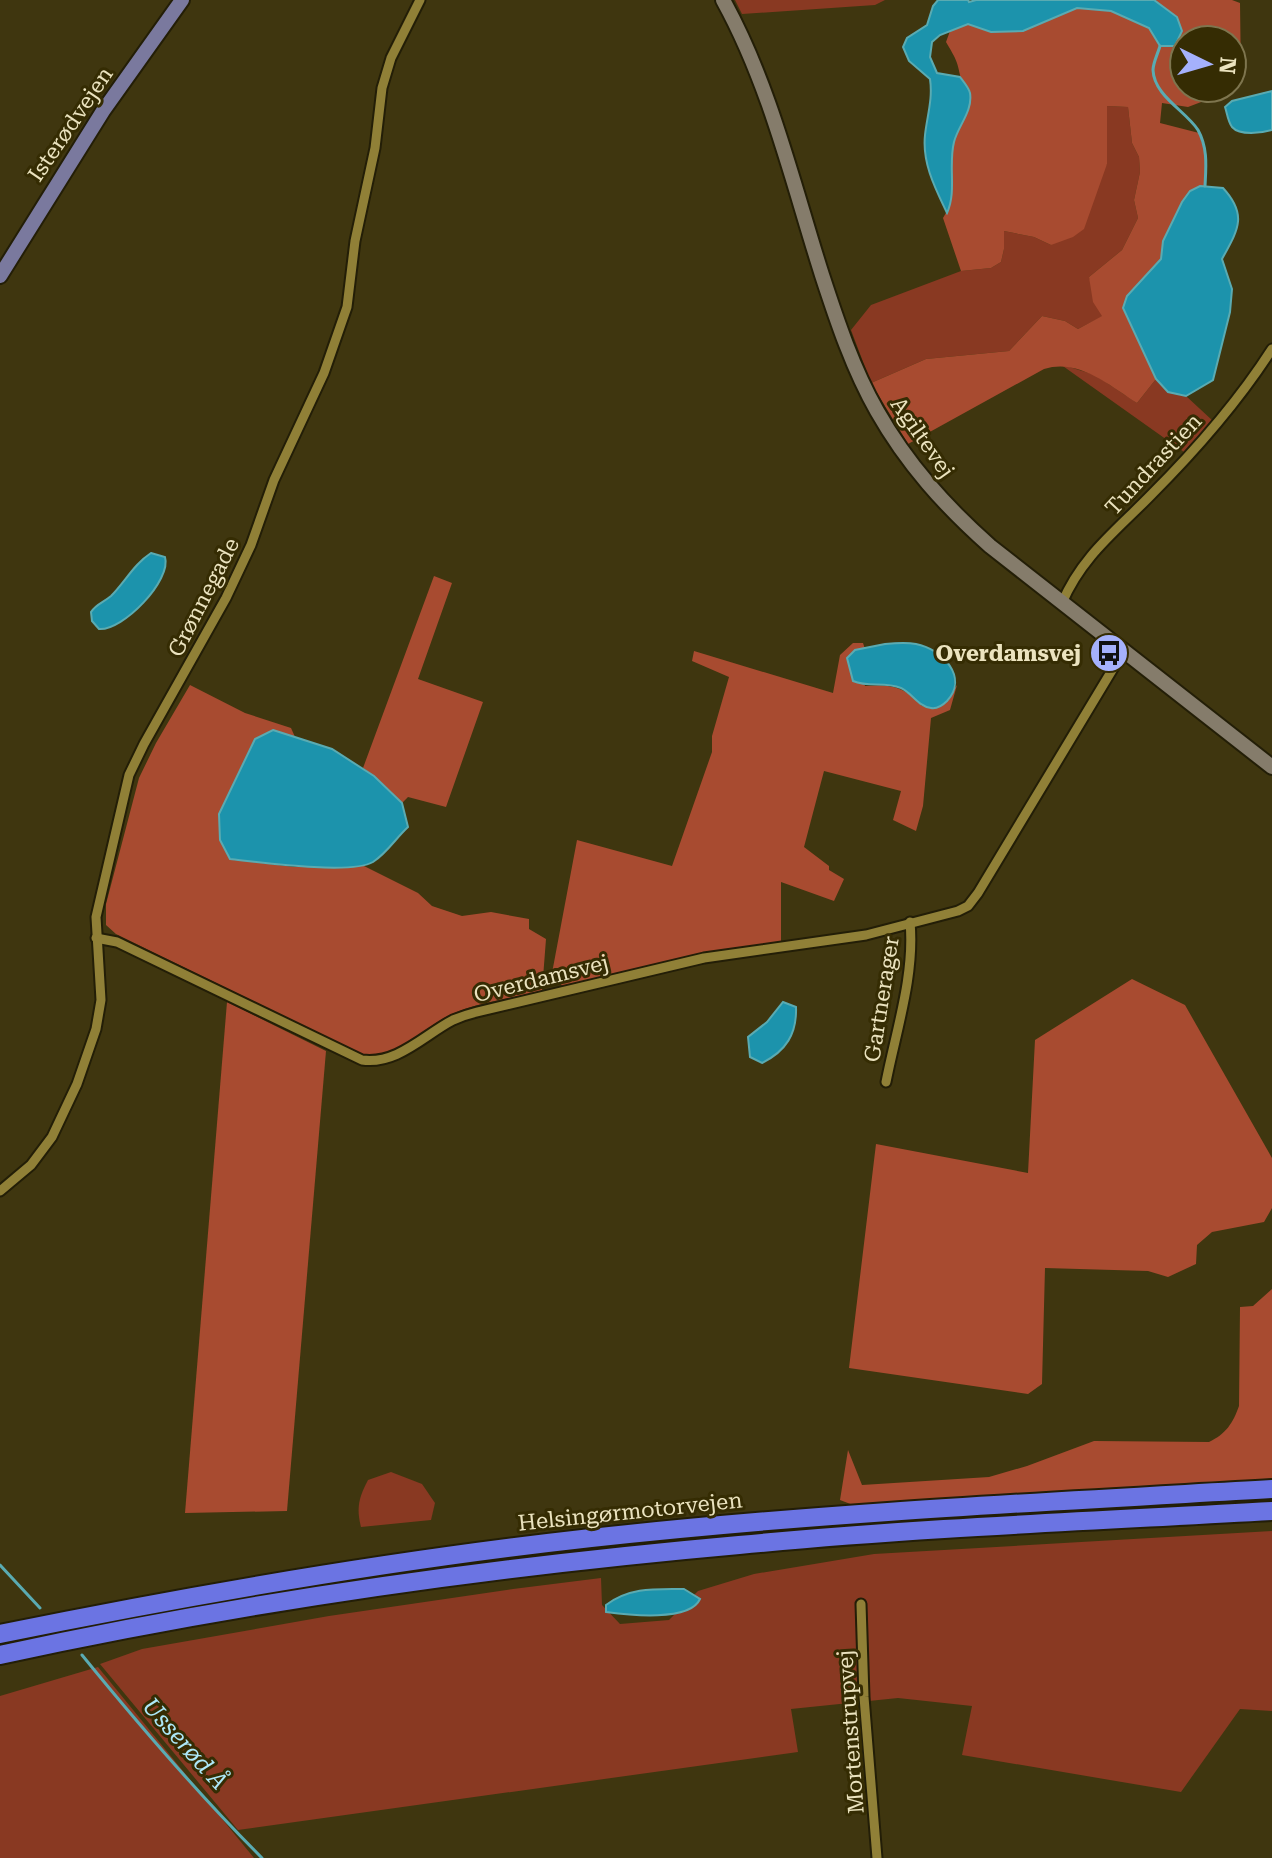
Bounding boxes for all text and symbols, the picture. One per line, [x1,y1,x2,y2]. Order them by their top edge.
north arrow [1168,24,1248,104]
text: N [1214,56,1241,75]
street label: Isterødvejen [23,62,118,186]
street label: Agiltevej [886,392,959,482]
street label: Tundrastien [1100,409,1207,520]
street label: Grønnegade [163,534,244,661]
bus stop icon: Overdamsvej [1088,632,1130,674]
place label: Overdamsvej [936,641,1081,666]
street label: Gartnerager [859,934,904,1064]
street label: Overdamsvej [471,950,611,1007]
street label: Helsingørmotorvejen [517,1487,744,1536]
street label: Mortenstrupvej [832,1649,869,1815]
water label: Usserød Å [137,1691,235,1796]

